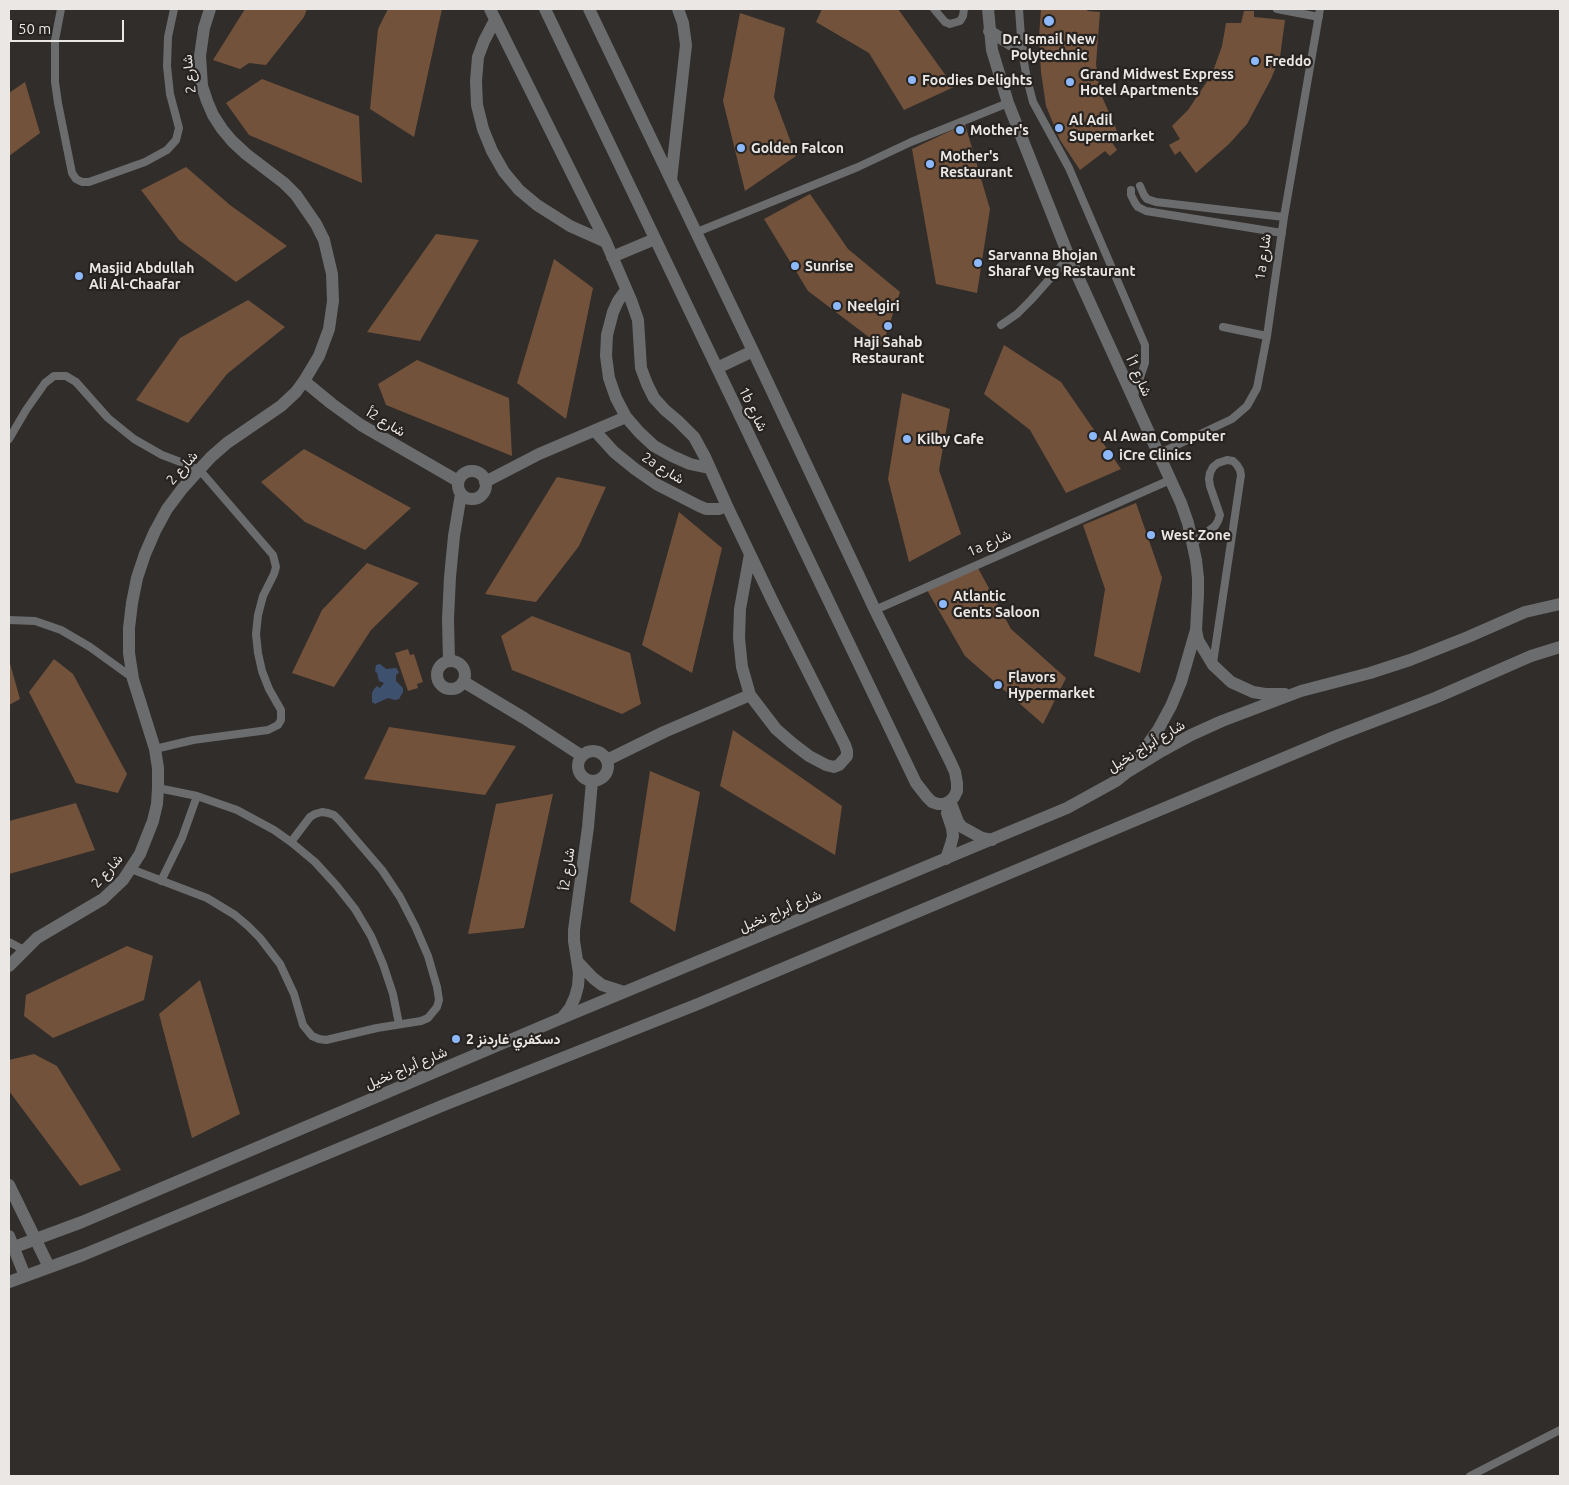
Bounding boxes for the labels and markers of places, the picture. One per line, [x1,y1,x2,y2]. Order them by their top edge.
marker: Dr. Ismail New Polytechnic [1042,14,1056,28]
place label: Dr. Ismail New Polytechnic [1002,31,1096,64]
place label: Freddo [1265,53,1312,69]
marker: Freddo [1249,55,1261,67]
place label: Grand Midwest Express Hotel Apartments [1080,66,1234,98]
place label: Foodies Delights [922,72,1032,88]
marker: Foodies Delights [906,74,918,86]
marker: Grand Midwest Express Hotel Apartments [1064,76,1076,88]
place label: Al Adil Supermarket [1069,112,1154,144]
place label: Mother's [970,122,1029,138]
marker: Al Adil Supermarket [1053,122,1065,134]
marker: Mother's [954,124,966,136]
place label: Golden Falcon [751,140,844,156]
marker: Golden Falcon [735,142,747,154]
place label: Mother's Restaurant [940,148,1013,180]
marker: Mother's Restaurant [924,158,936,170]
place label: Sarvanna Bhojan Sharaf Veg Restaurant [988,247,1135,280]
marker: Sarvanna Bhojan Sharaf Veg Restaurant [972,257,984,269]
place label: Sunrise [805,258,854,274]
place label: Masjid Abdullah Ali Al-Chaafar [89,260,194,292]
marker: Sunrise [789,260,801,272]
marker: Masjid Abdullah Ali Al-Chaafar [73,270,85,282]
place label: Neelgiri [847,298,900,314]
marker: Neelgiri [831,300,843,312]
marker: Haji Sahab Restaurant [882,320,894,332]
place label: Haji Sahab Restaurant [852,334,924,367]
place label: Al Awan Computer [1103,428,1225,444]
marker: Al Awan Computer [1087,430,1099,442]
place label: Kilby Cafe [917,431,984,447]
marker: Kilby Cafe [901,433,913,445]
place label: iCre Clinics [1119,447,1192,463]
marker: iCre Clinics [1101,448,1115,462]
place label: West Zone [1161,527,1231,543]
marker: West Zone [1145,529,1157,541]
place label: Atlantic Gents Saloon [953,588,1040,620]
marker: Atlantic Gents Saloon [937,598,949,610]
place label: Flavors Hypermarket [1008,669,1095,702]
marker: Flavors Hypermarket [992,679,1004,691]
place label: دسكفري غاردنز 2 [466,1031,560,1047]
marker: دسكفري غاردنز 2 [450,1033,462,1045]

